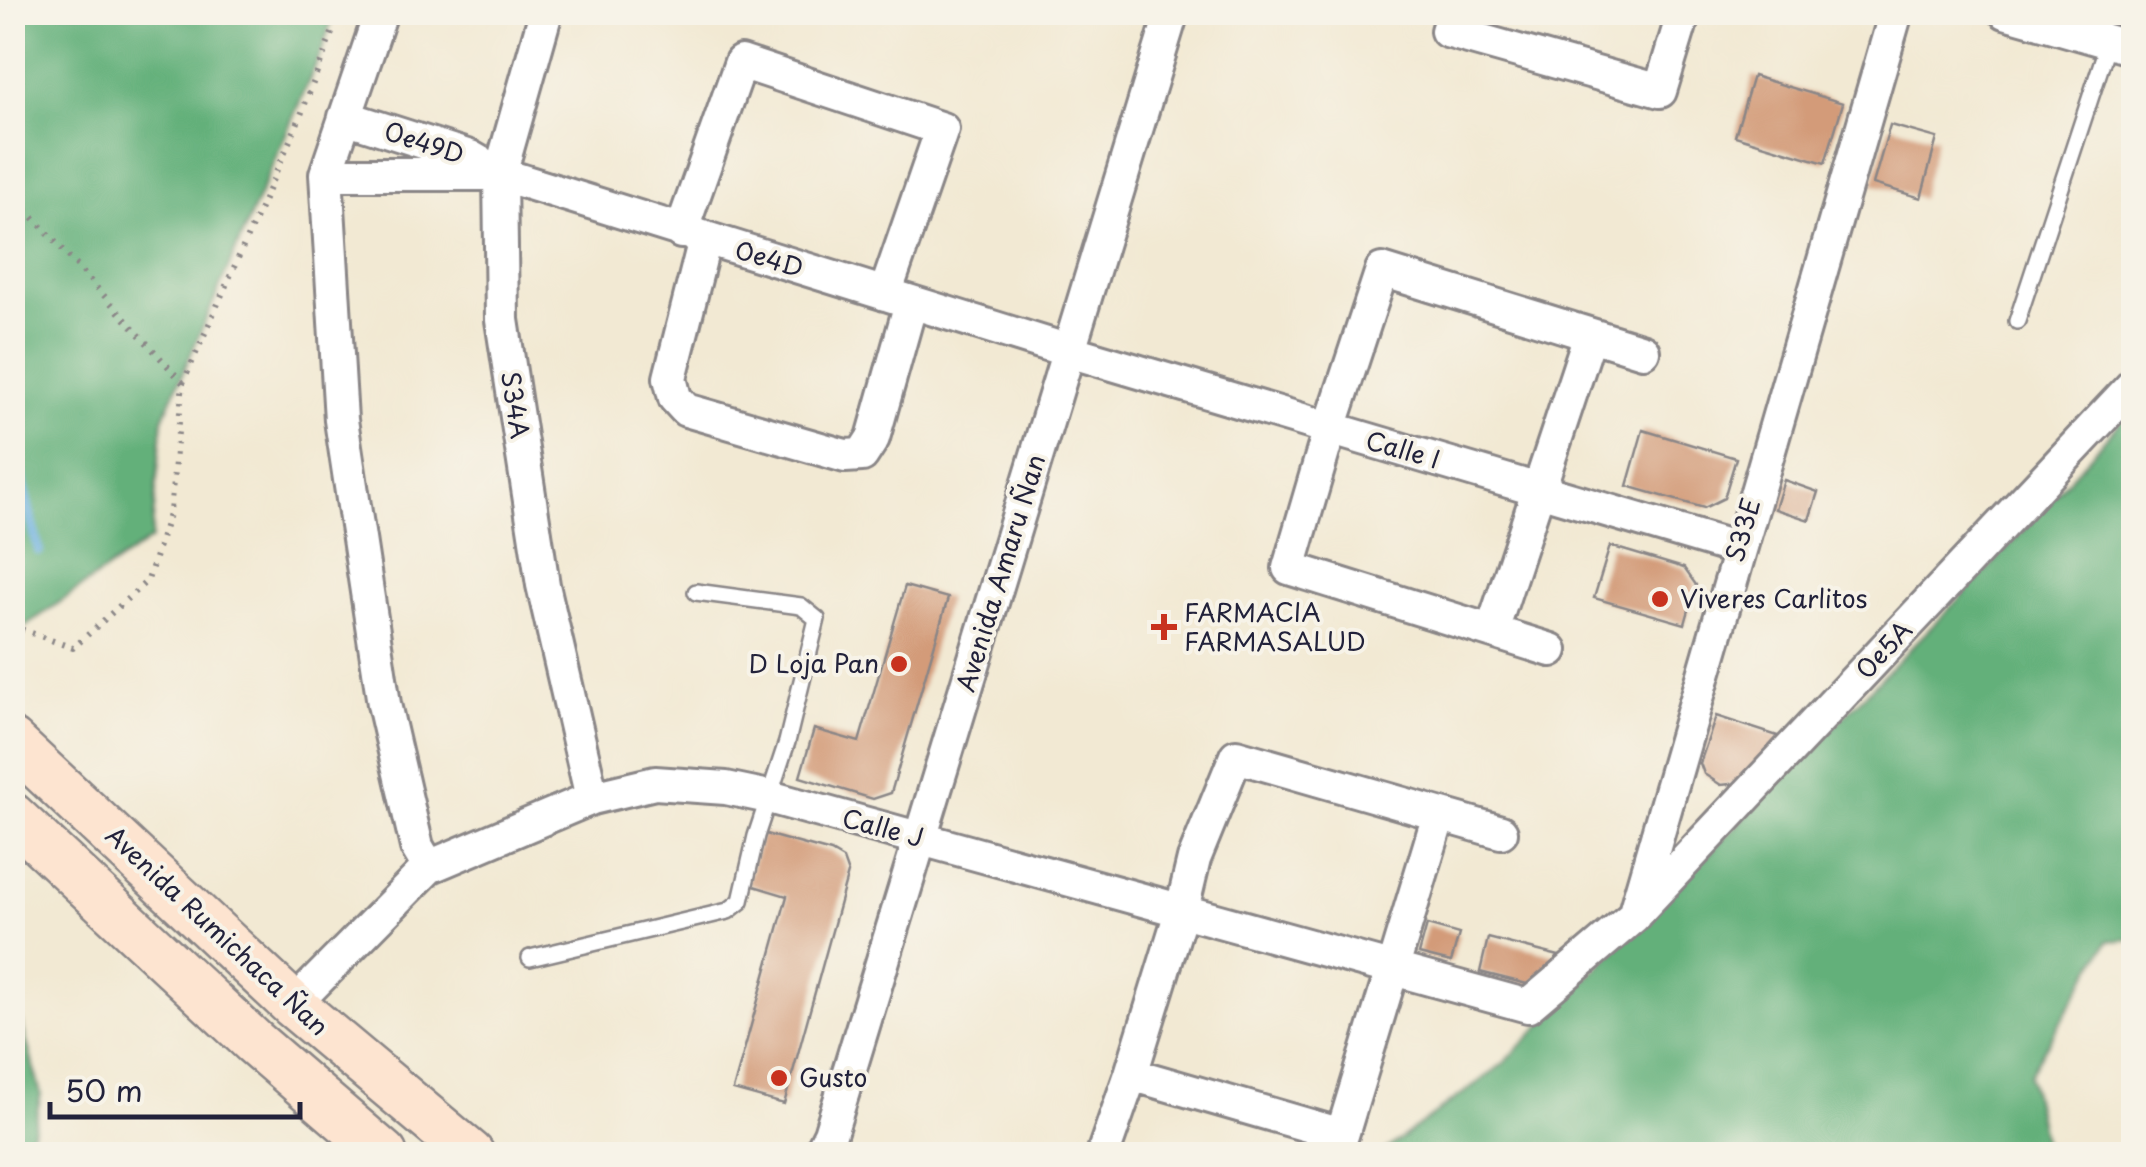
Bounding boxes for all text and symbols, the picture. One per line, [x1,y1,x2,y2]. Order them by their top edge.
street label: Oe49D [379,111,469,173]
street label: Oe4D [730,230,808,286]
street label: S34A [492,368,540,441]
street label: Calle I [1362,420,1445,478]
street label: Avenida Amaru Ñan [946,449,1054,696]
street label: S33E [1715,493,1769,566]
place label: Viveres Carlitos [1680,579,1867,617]
marker: Viveres Carlitos [1649,588,1671,610]
place label: FARMACIA FARMASALUD [1184,593,1366,660]
street label: Oe5A [1846,611,1920,687]
marker: FARMACIA FARMASALUD [1153,616,1175,638]
place label: D Loja Pan [749,644,879,682]
marker: D Loja Pan [888,653,910,675]
street label: Calle J [838,798,928,856]
street label: Avenida Rumichaca Ñan [98,817,338,1044]
scale bar [50,1057,300,1119]
place label: Gusto [799,1058,867,1096]
text: 50 m [65,1067,143,1112]
marker: Gusto [768,1067,790,1089]

